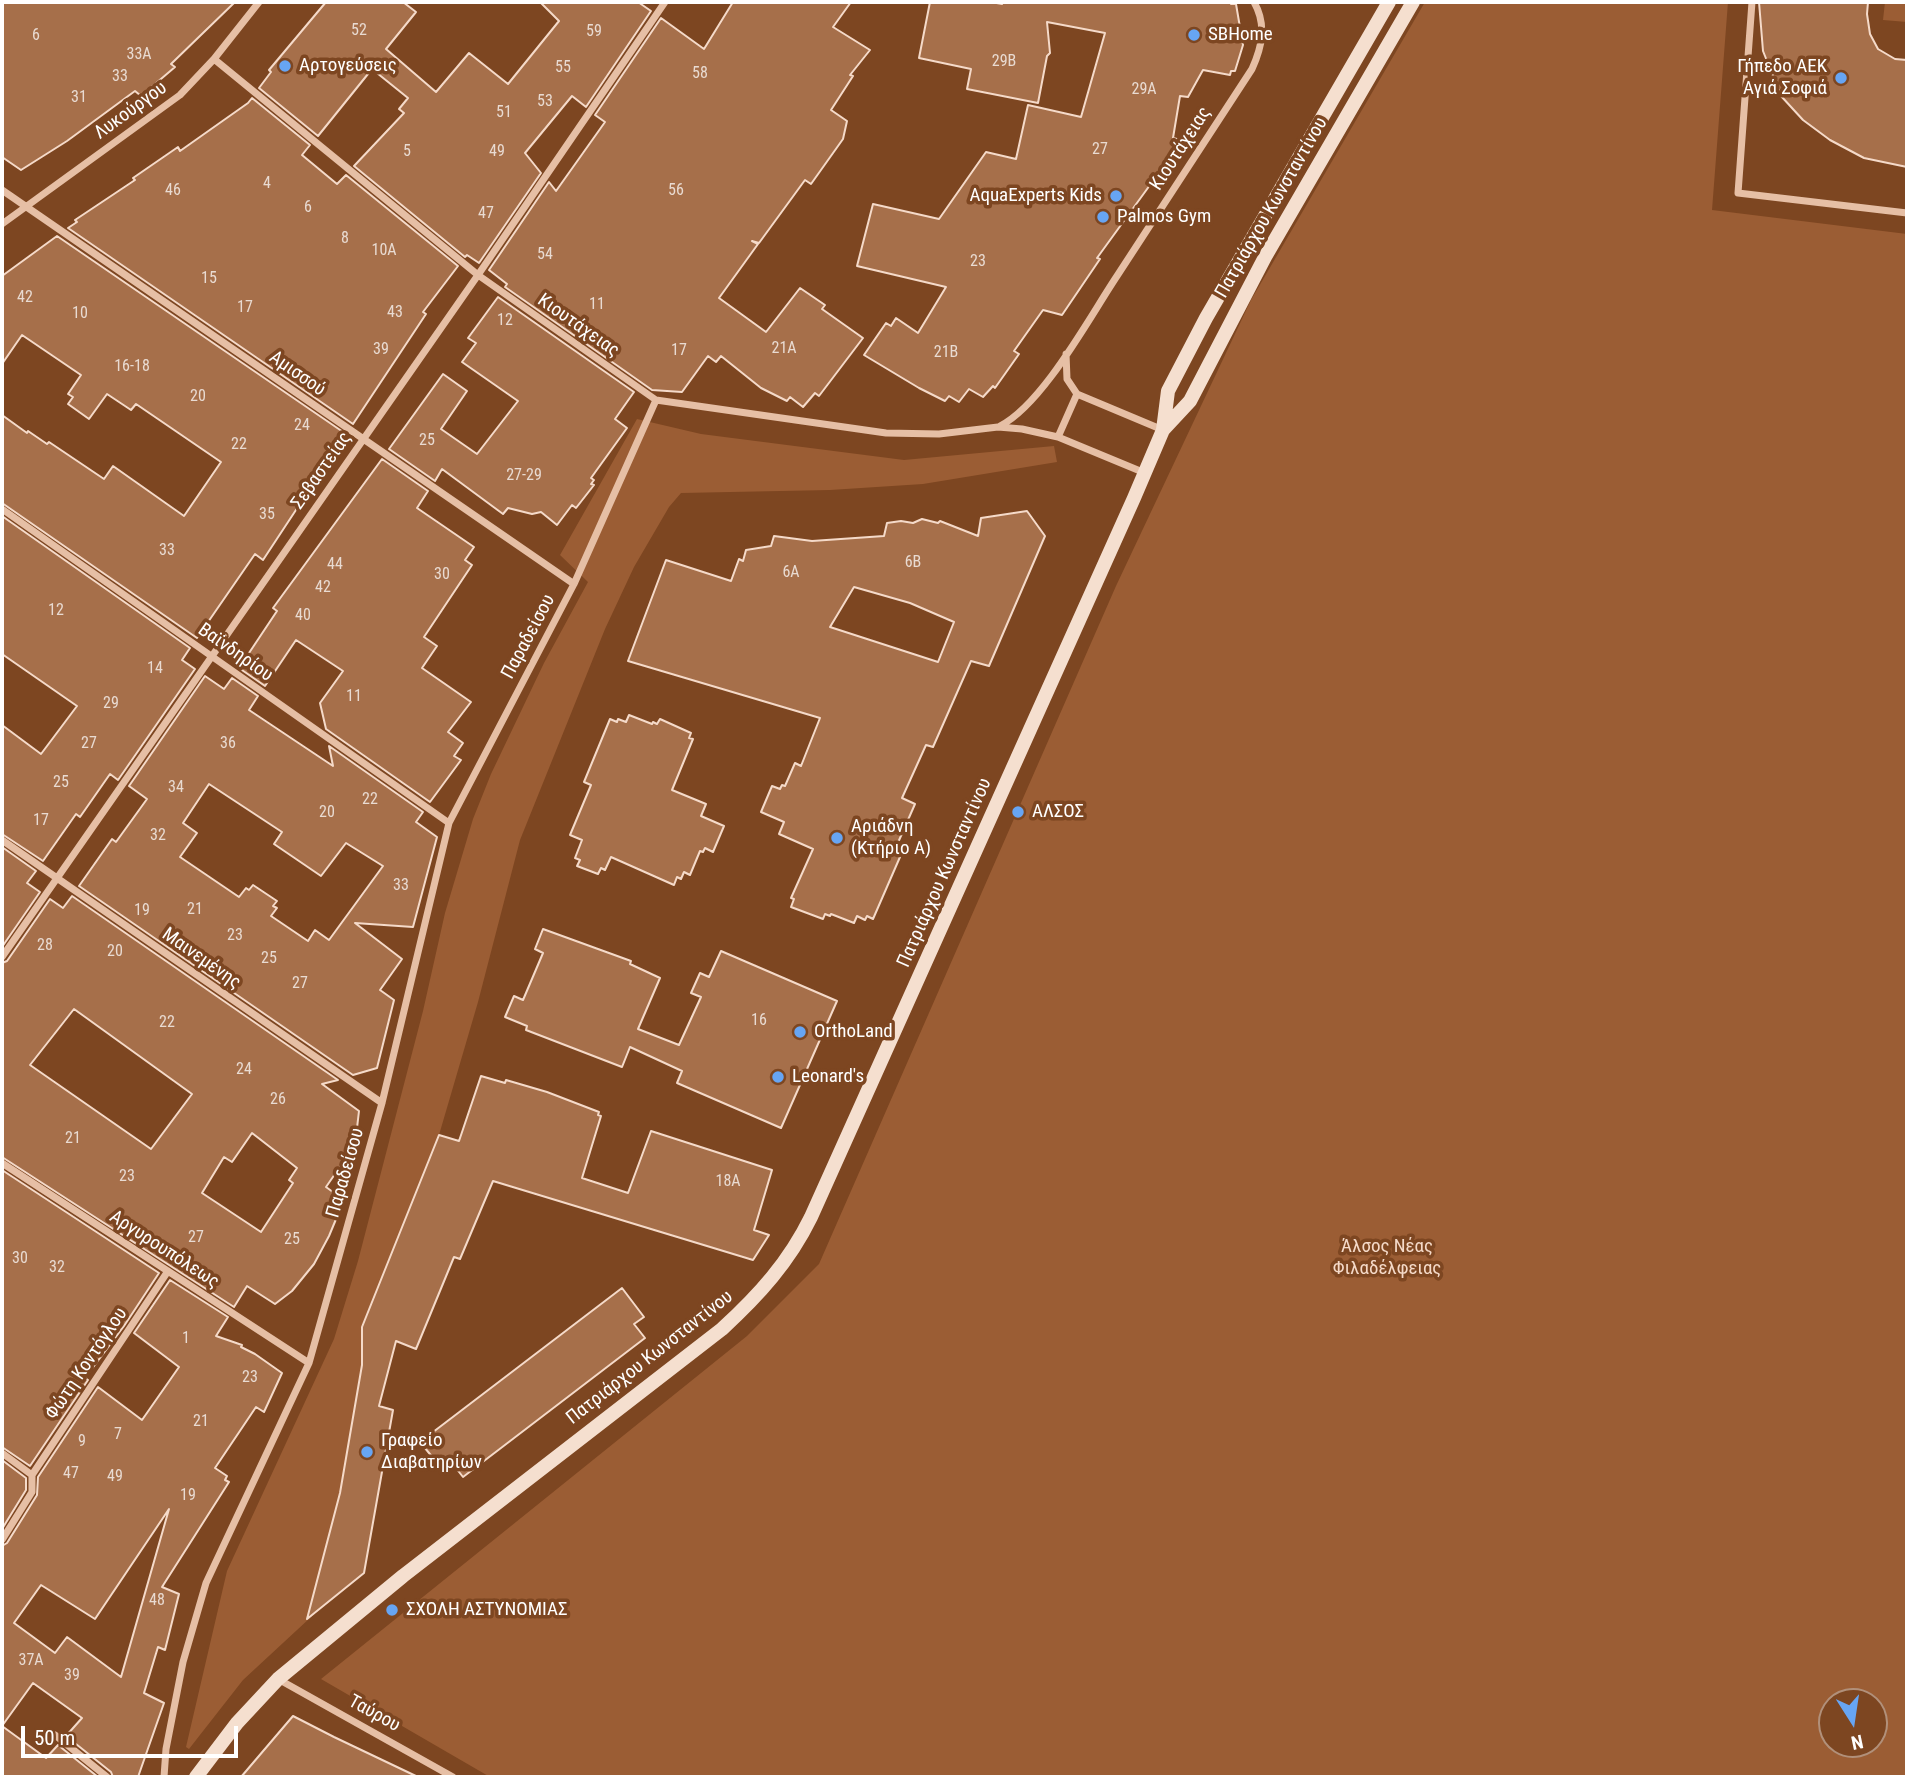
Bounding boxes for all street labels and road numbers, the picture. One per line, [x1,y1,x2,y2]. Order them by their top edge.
street label: Λυκούργου [90,77,172,145]
street label: Κιουτάχειας [1146,103,1216,195]
street label: Πατριάρχου Κωνσταντίνου [1211,114,1333,302]
street label: Κιουτάχειας [533,289,623,363]
street label: Αμισσού [264,346,330,402]
street label: Σεβαστείας [287,428,357,514]
street label: Παραδείσου [497,591,561,683]
street label: Βαϊνδηρίου [193,619,277,687]
street label: Πατριάρχου Κωνσταντίνου [893,775,997,971]
street label: Μαινεμένης [157,924,245,994]
street label: Παραδείσου [322,1125,370,1221]
street label: Αργυρουπόλεως [105,1206,223,1294]
street label: Πατριάρχου Κωνσταντίνου [562,1286,738,1430]
street label: Φώτη Κοντόγλου [41,1304,133,1424]
street label: Ταύρου [344,1691,404,1737]

